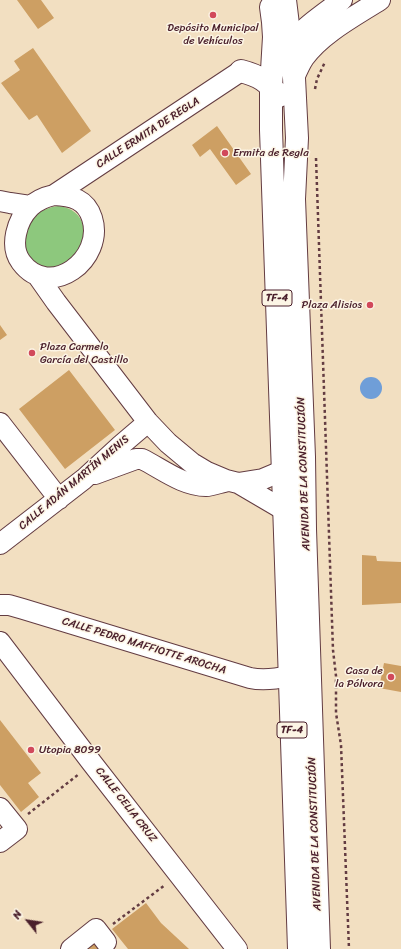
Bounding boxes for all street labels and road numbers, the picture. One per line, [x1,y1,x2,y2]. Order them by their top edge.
street label: CALLE ERMITA DE REGLA [94,95,202,171]
road number: TF-4 [262,290,292,306]
street label: AVENIDA DE LA CONSTITUCIÓN [295,397,313,551]
street label: CALLE ADÁN MARTÍN MENIS [16,433,132,533]
street label: CALLE PEDRO MAFFIOTTE AROCHA [60,615,228,677]
road number: TF-4 [277,722,307,738]
street label: AVENIDA DE LA CONSTITUCIÓN [306,757,324,911]
street label: CALLE CELIA CRUZ [93,765,159,845]

